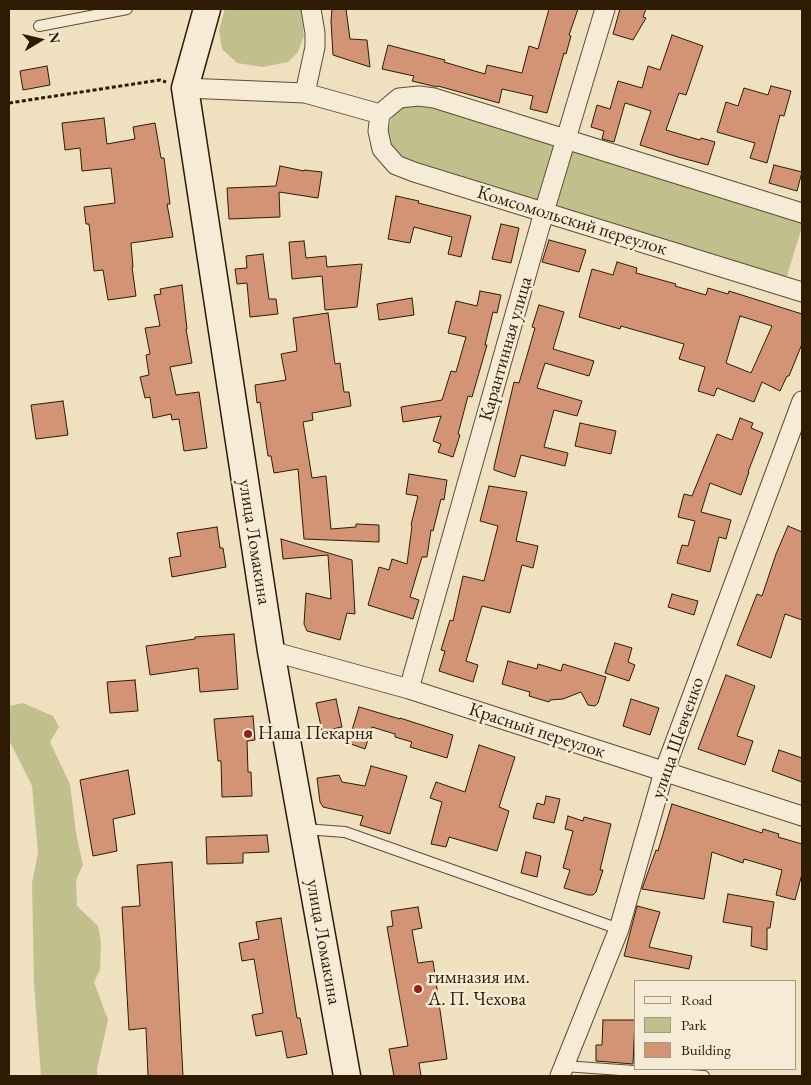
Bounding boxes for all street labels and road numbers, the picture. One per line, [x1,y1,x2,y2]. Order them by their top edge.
street label: Комсомольский переулок [474,181,670,261]
street label: Карантинная улица [475,274,537,424]
street label: улица Ломакина [233,478,275,606]
street label: улица Шевченко [647,674,709,802]
street label: Красный переулок [466,698,608,764]
street label: улица Ломакина [301,878,345,1006]

